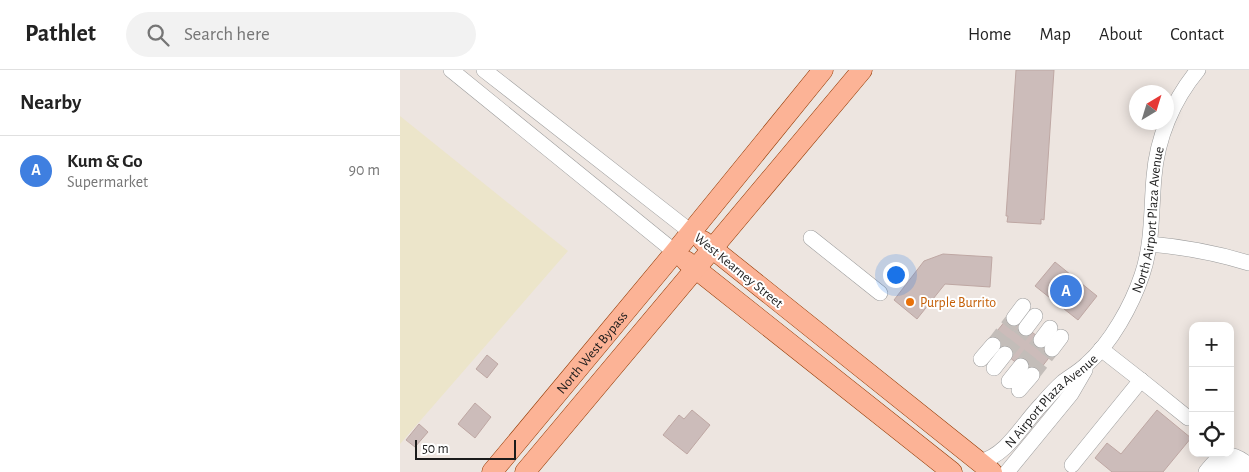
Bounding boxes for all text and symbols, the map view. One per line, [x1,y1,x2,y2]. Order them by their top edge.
search box [126,12,476,57]
icon: search [144,21,172,49]
text: Pathlet [25,22,96,46]
text: Search here [184,25,270,44]
text: Home [968,26,1011,44]
text: Map [1039,26,1071,44]
text: About [1099,26,1142,44]
text: Contact [1170,26,1224,44]
north arrow [1129,85,1174,130]
text: Nearby [20,92,81,113]
street label: North Airport Plaza Avenue [1130,145,1167,295]
text: Kum & Go [67,152,143,171]
text: A [31,162,41,178]
text: 90 m [349,162,380,178]
text: Supermarket [67,174,148,190]
street label: West Kearney Street [691,231,786,311]
your location [883,262,909,288]
pin: A [1050,272,1082,310]
marker: Purple Burrito [904,296,916,308]
place label: Purple Burrito [920,296,996,310]
street label: North West Bypass [554,309,631,397]
map controls [1189,322,1234,457]
button: + [1189,322,1234,367]
street label: N Airport Plaza Avenue [1003,352,1101,451]
button: − [1189,367,1234,412]
button: locate [1189,412,1234,457]
scale bar [415,437,516,460]
text: 50 m [422,442,449,456]

